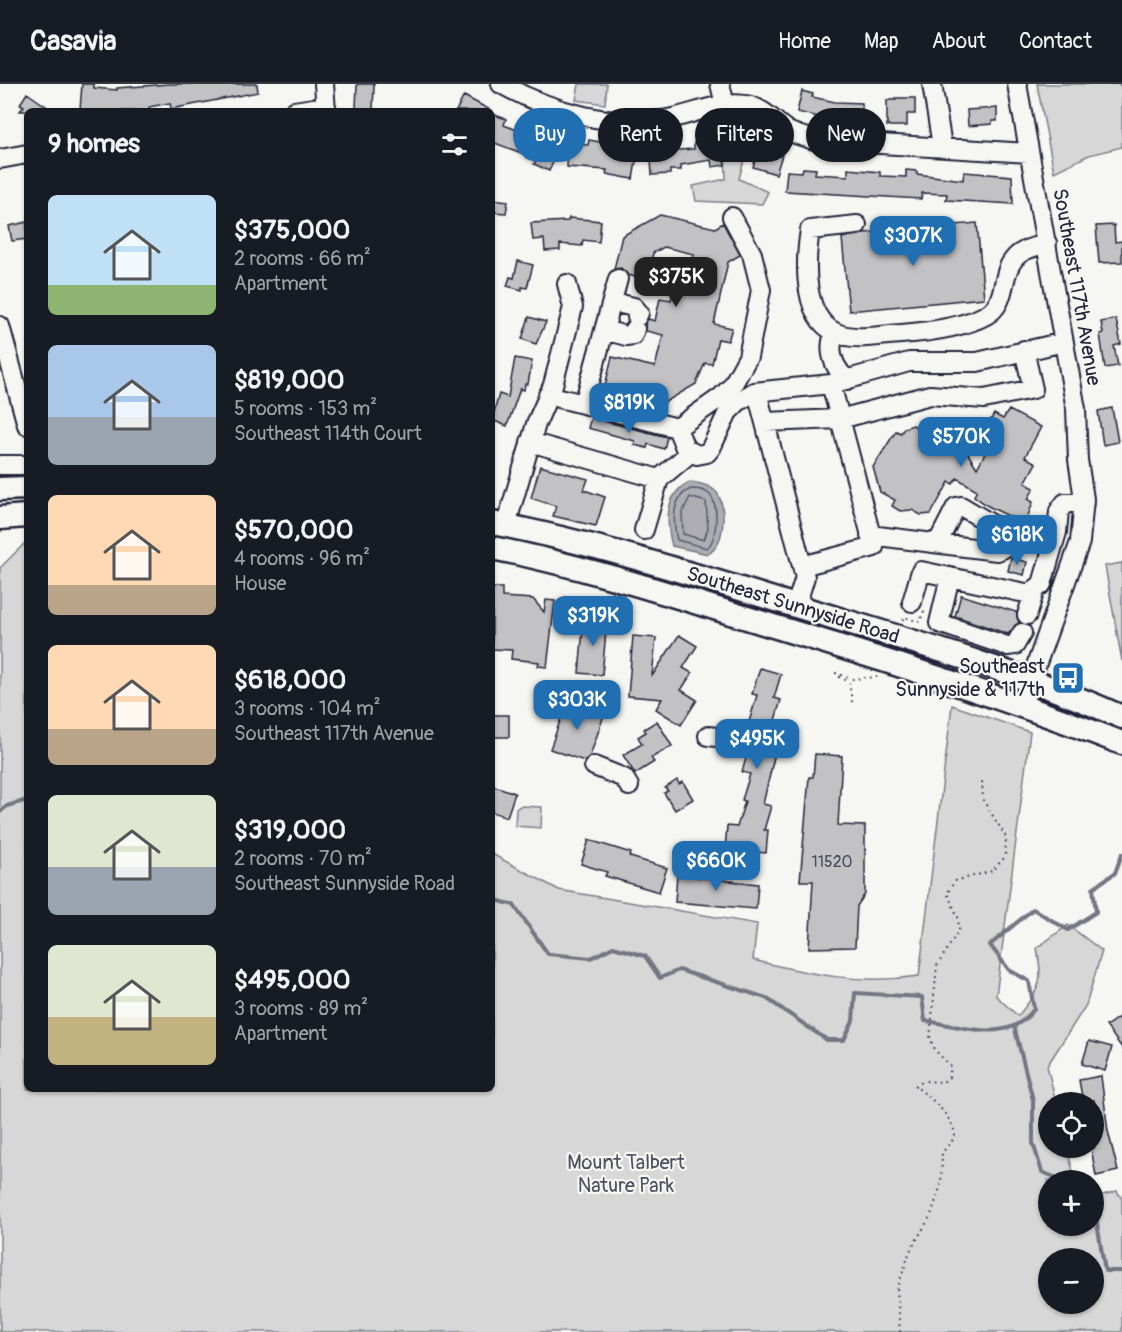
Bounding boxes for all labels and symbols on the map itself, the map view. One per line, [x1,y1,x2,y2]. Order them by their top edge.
street label: Southeast 117th Avenue [1047,186,1107,388]
pin: $307K [871,216,955,267]
pin: $375K [634,257,718,308]
pin: $819K [587,383,671,434]
pin: $570K [919,417,1003,468]
pin: $618K [975,515,1059,566]
street label: Southeast Sunnyside Road [684,561,902,649]
pin: $319K [551,596,635,647]
place label: Southeast Sunnyside & 117th [895,654,1046,702]
bus stop icon: Southeast Sunnyside & 117th [1050,660,1086,696]
pin: $303K [535,680,619,731]
pin: $495K [715,719,799,770]
pin: $660K [674,841,758,892]
house number: 11520 [811,852,853,872]
park label: Mount Talbert Nature Park [567,1150,686,1198]

